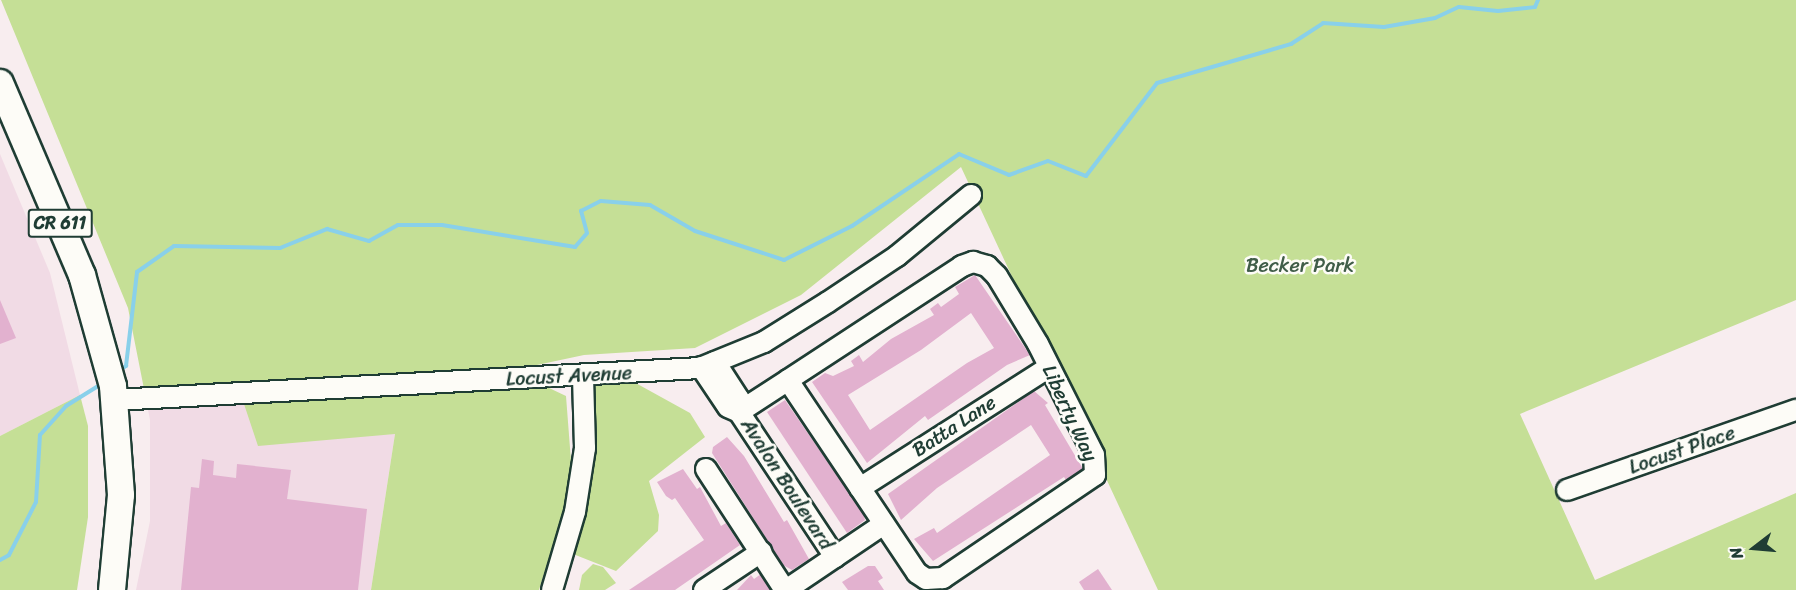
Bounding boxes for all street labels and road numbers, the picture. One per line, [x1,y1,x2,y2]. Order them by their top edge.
road number: CR 611 [27,208,93,238]
street label: Locust Avenue [505,361,633,391]
street label: Liberty Way [1037,361,1103,465]
street label: Batta Lane [908,390,1000,462]
street label: Avalon Boulevard [736,414,838,554]
street label: Locust Place [1626,421,1738,479]

